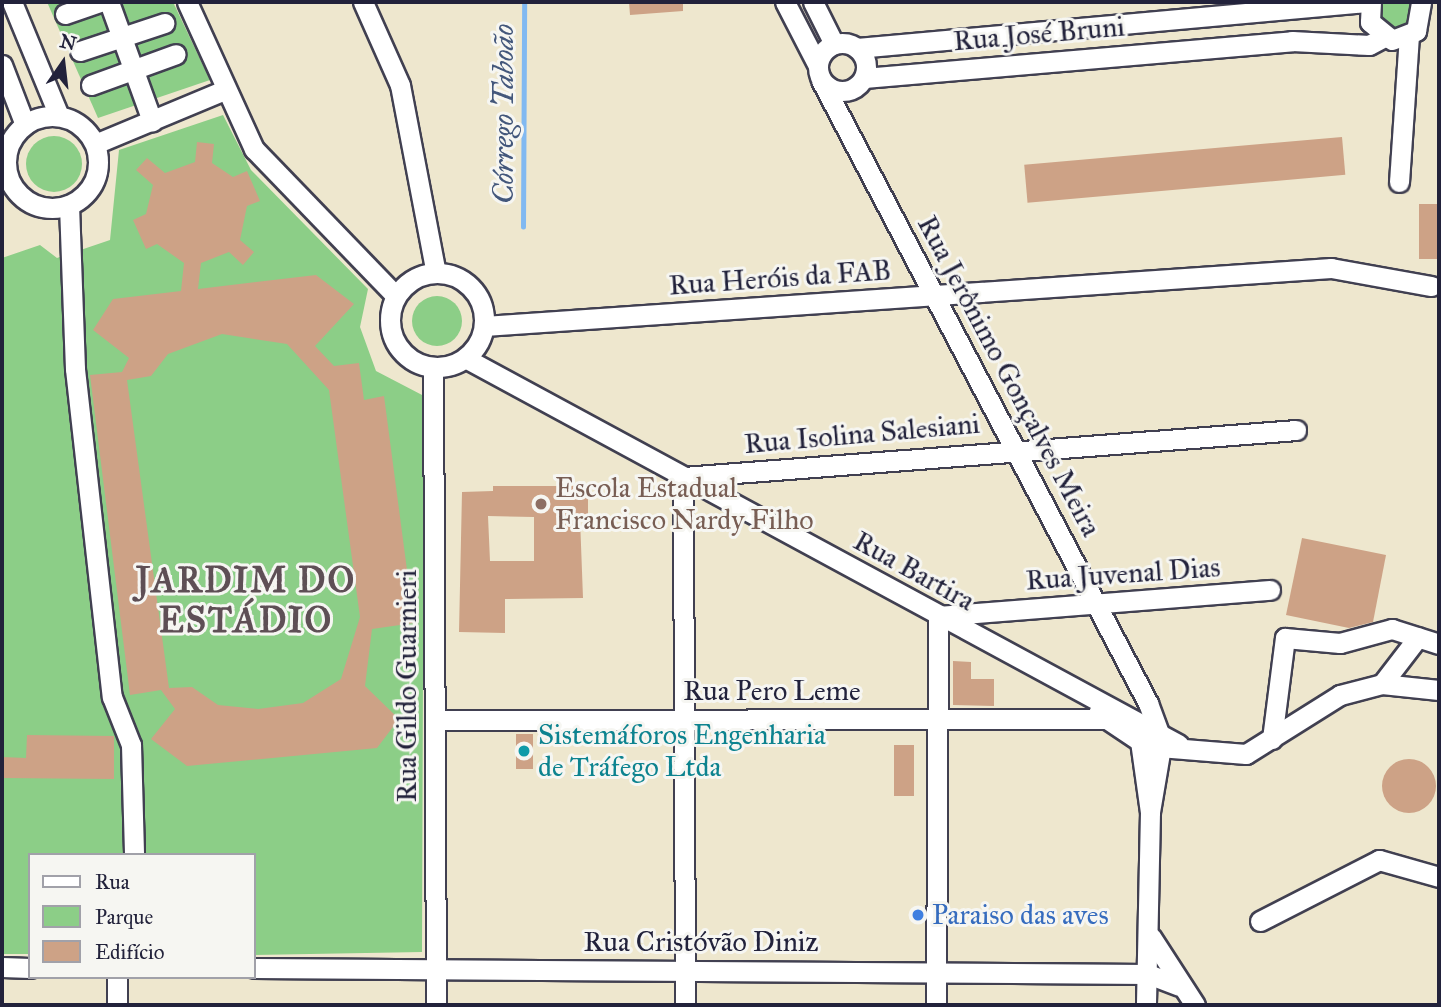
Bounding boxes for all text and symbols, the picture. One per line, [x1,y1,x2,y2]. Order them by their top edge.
street label: Rua José Bruni [952,10,1126,58]
water label: Córrego Taboão [485,24,521,204]
north arrow [28,28,98,98]
text: N [58,29,79,55]
street label: Rua Jerônimo Gonçalves Meira [910,210,1108,542]
street label: Rua Heróis da FAB [668,253,892,303]
street label: Rua Isolina Salesiani [743,407,981,461]
place label: Escola Estadual Francisco Nardy Filho [555,471,814,537]
marker: Escola Estadual Francisco Nardy Filho [533,496,549,512]
street label: Rua Bartira [848,524,980,618]
street label: Rua Juvenal Dias [1025,550,1221,598]
district label: JARDIM DO ESTÁDIO [137,560,355,642]
street label: Rua Gildo Guarnieri [390,570,424,802]
street label: Rua Pero Leme [683,674,861,708]
place label: Sistemáforos Engenharia de Tráfego Ltda [538,718,826,784]
marker: Sistemáforos Engenharia de Tráfego Ltda [516,743,532,759]
legend [28,853,256,979]
text: Rua [95,869,130,895]
place label: Paraiso das aves [932,898,1109,932]
text: Parque [95,904,153,930]
marker: Paraiso das aves [910,907,926,923]
street label: Rua Cristóvão Diniz [584,925,818,959]
text: Edifício [95,939,164,965]

